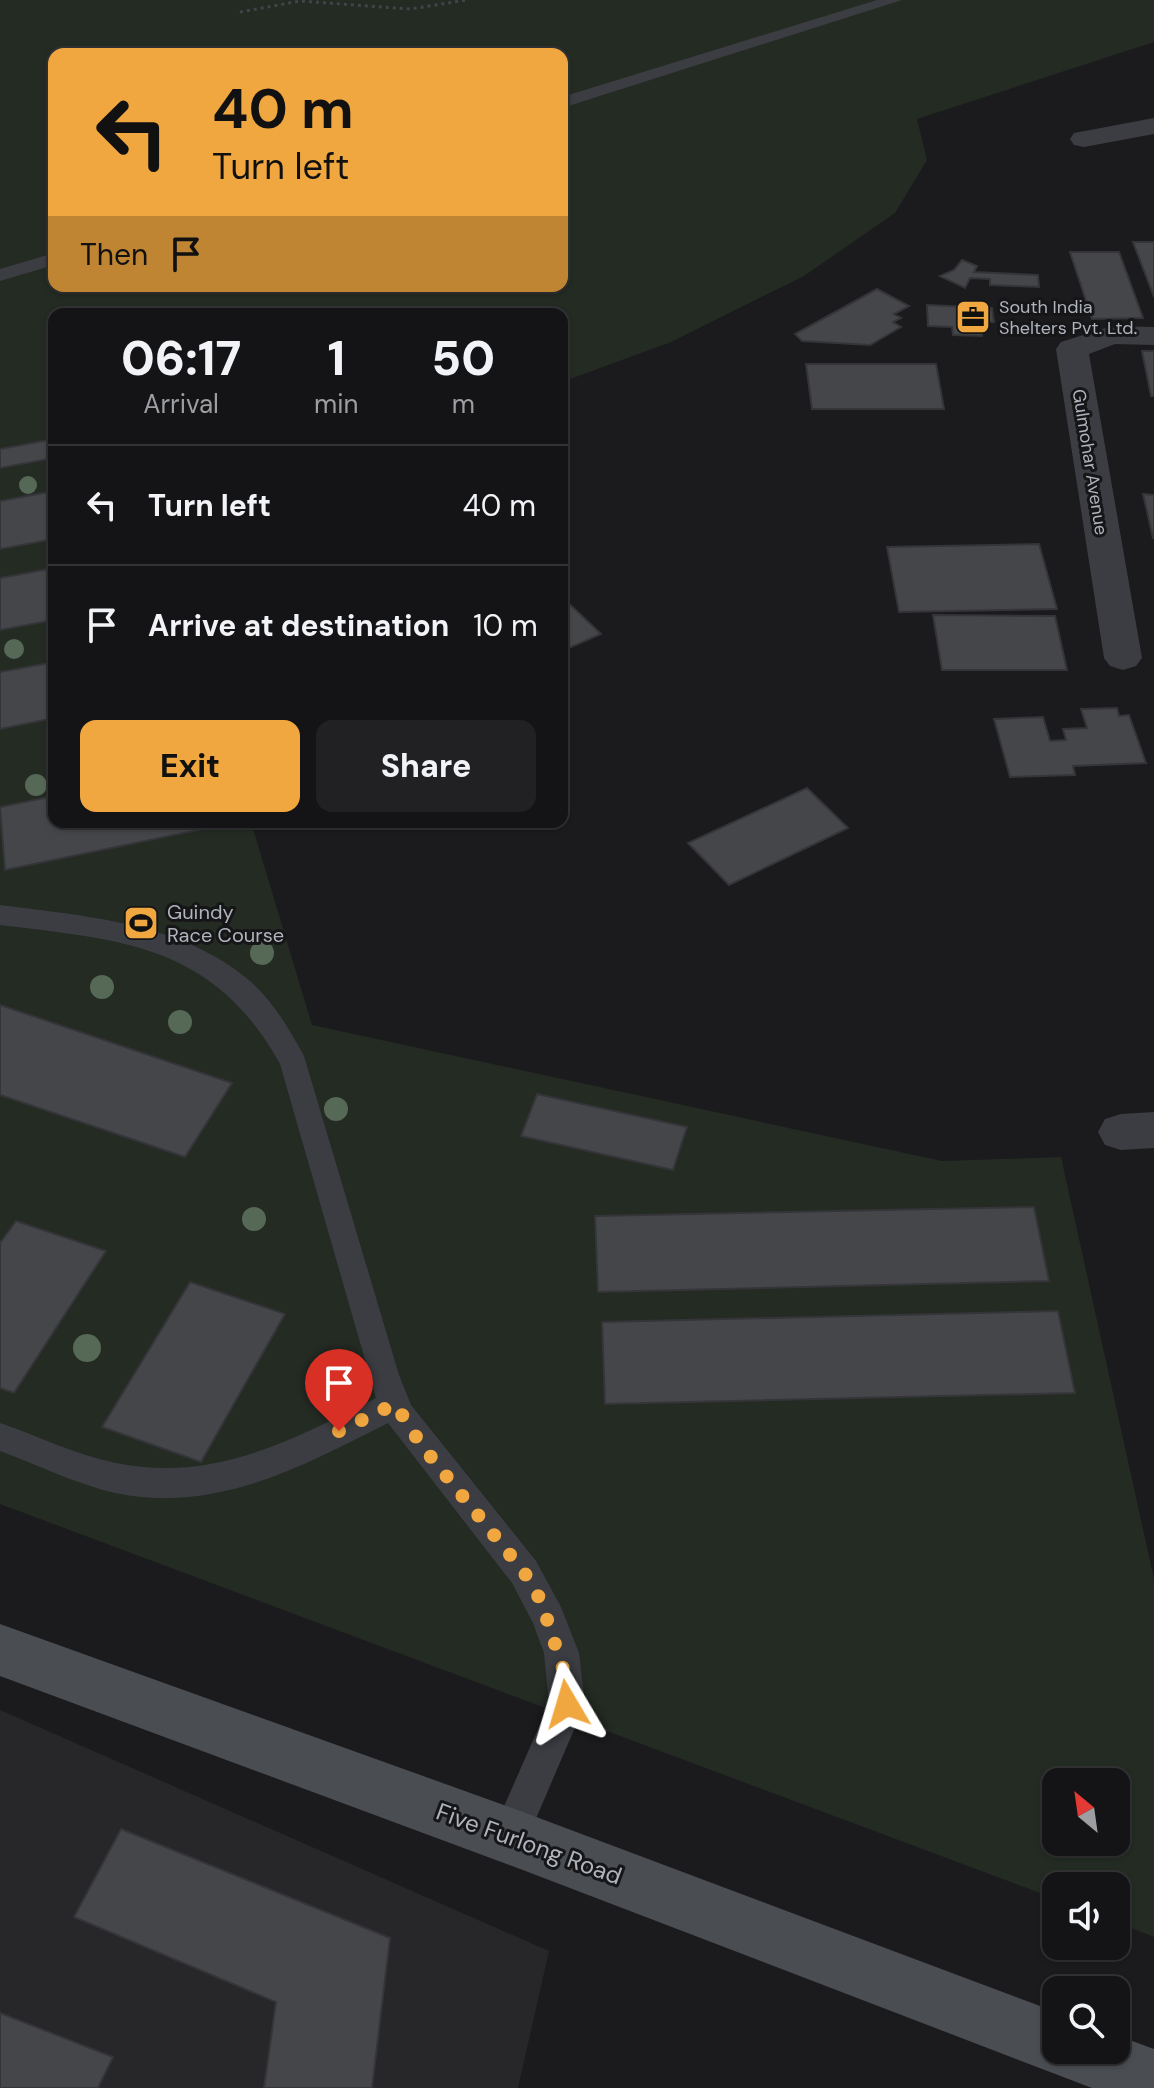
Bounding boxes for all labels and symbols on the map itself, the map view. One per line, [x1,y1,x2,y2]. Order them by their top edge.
place label: South India Shelters Pvt. Ltd. [999,295,1137,340]
office icon: South India Shelters Pvt. Ltd. [954,298,992,336]
street label: Gulmohar Avenue [1067,387,1113,537]
place label: Guindy Race Course [167,899,284,948]
sports icon: Guindy Race Course [122,904,160,942]
pin [305,1349,373,1431]
position arrow [525,1662,609,1746]
north arrow [1042,1768,1130,1856]
street label: Five Furlong Road [432,1796,626,1891]

